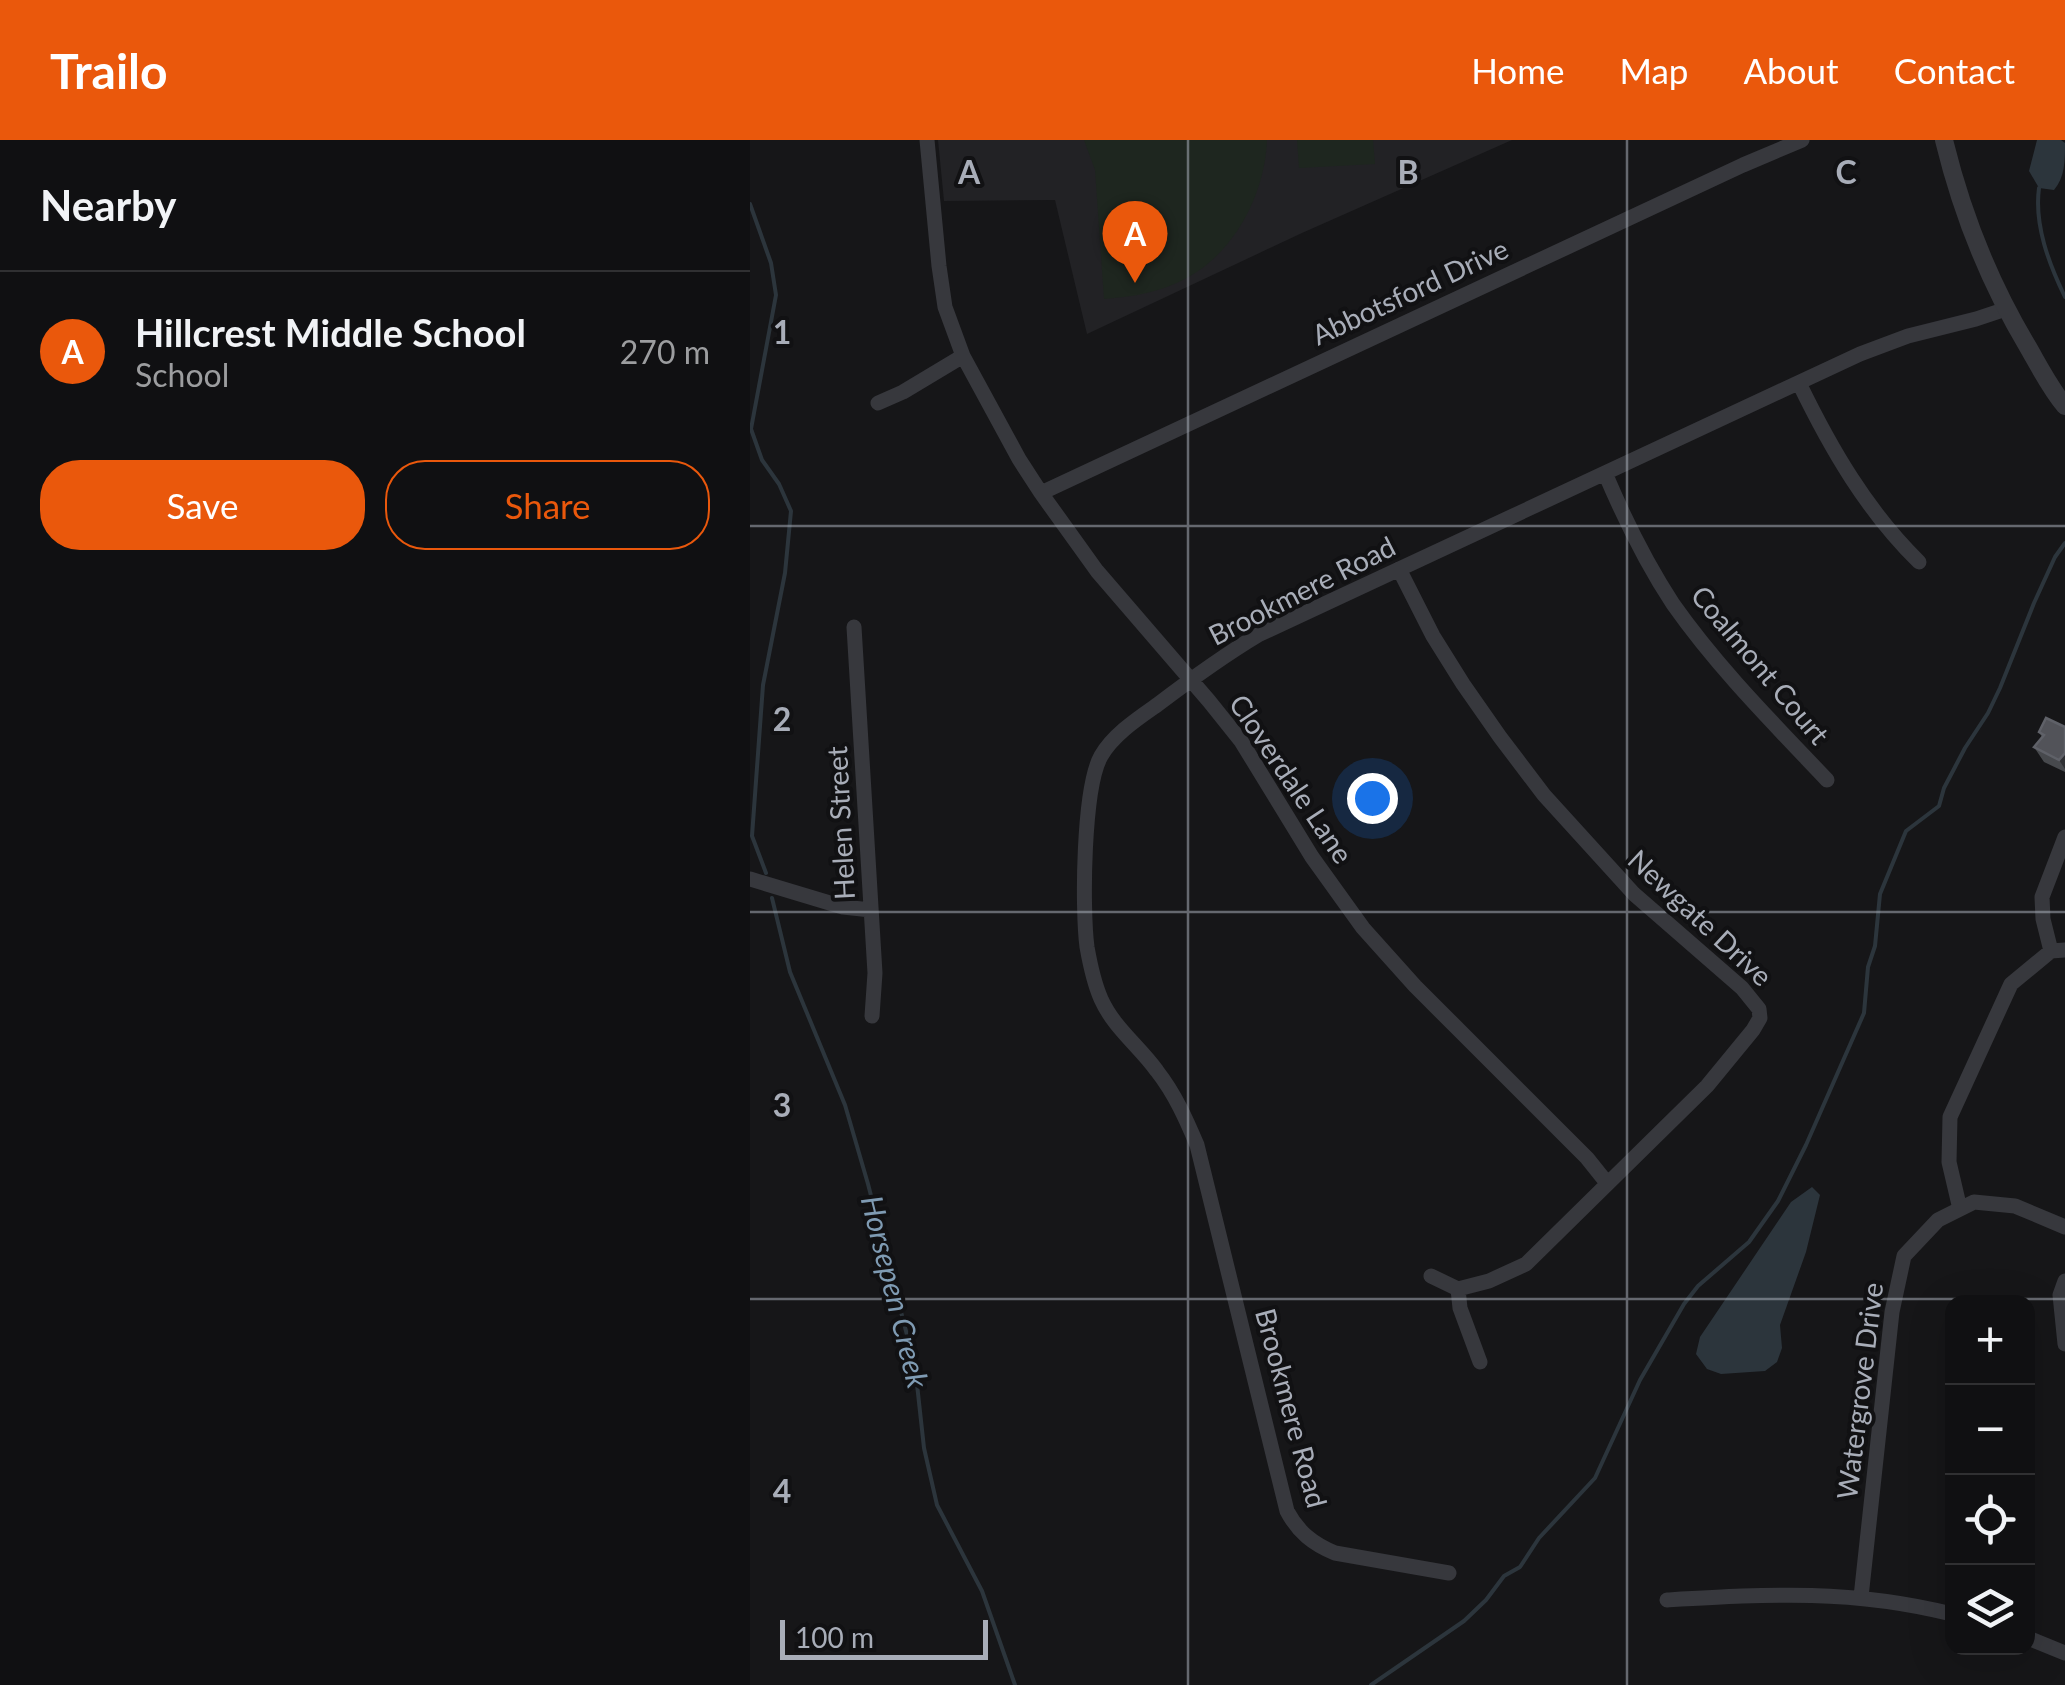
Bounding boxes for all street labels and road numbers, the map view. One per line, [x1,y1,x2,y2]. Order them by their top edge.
street label: Abbotsford Drive [1306,231,1513,351]
street label: Brookmere Road [1203,528,1401,652]
street label: Coalmont Court [1685,578,1837,751]
street label: Cloverdale Lane [1223,688,1361,869]
street label: Helen Street [819,745,861,901]
street label: Newgate Drive [1622,842,1780,993]
street label: Watergrove Drive [1829,1281,1889,1501]
street label: Brookmere Road [1249,1304,1335,1511]

